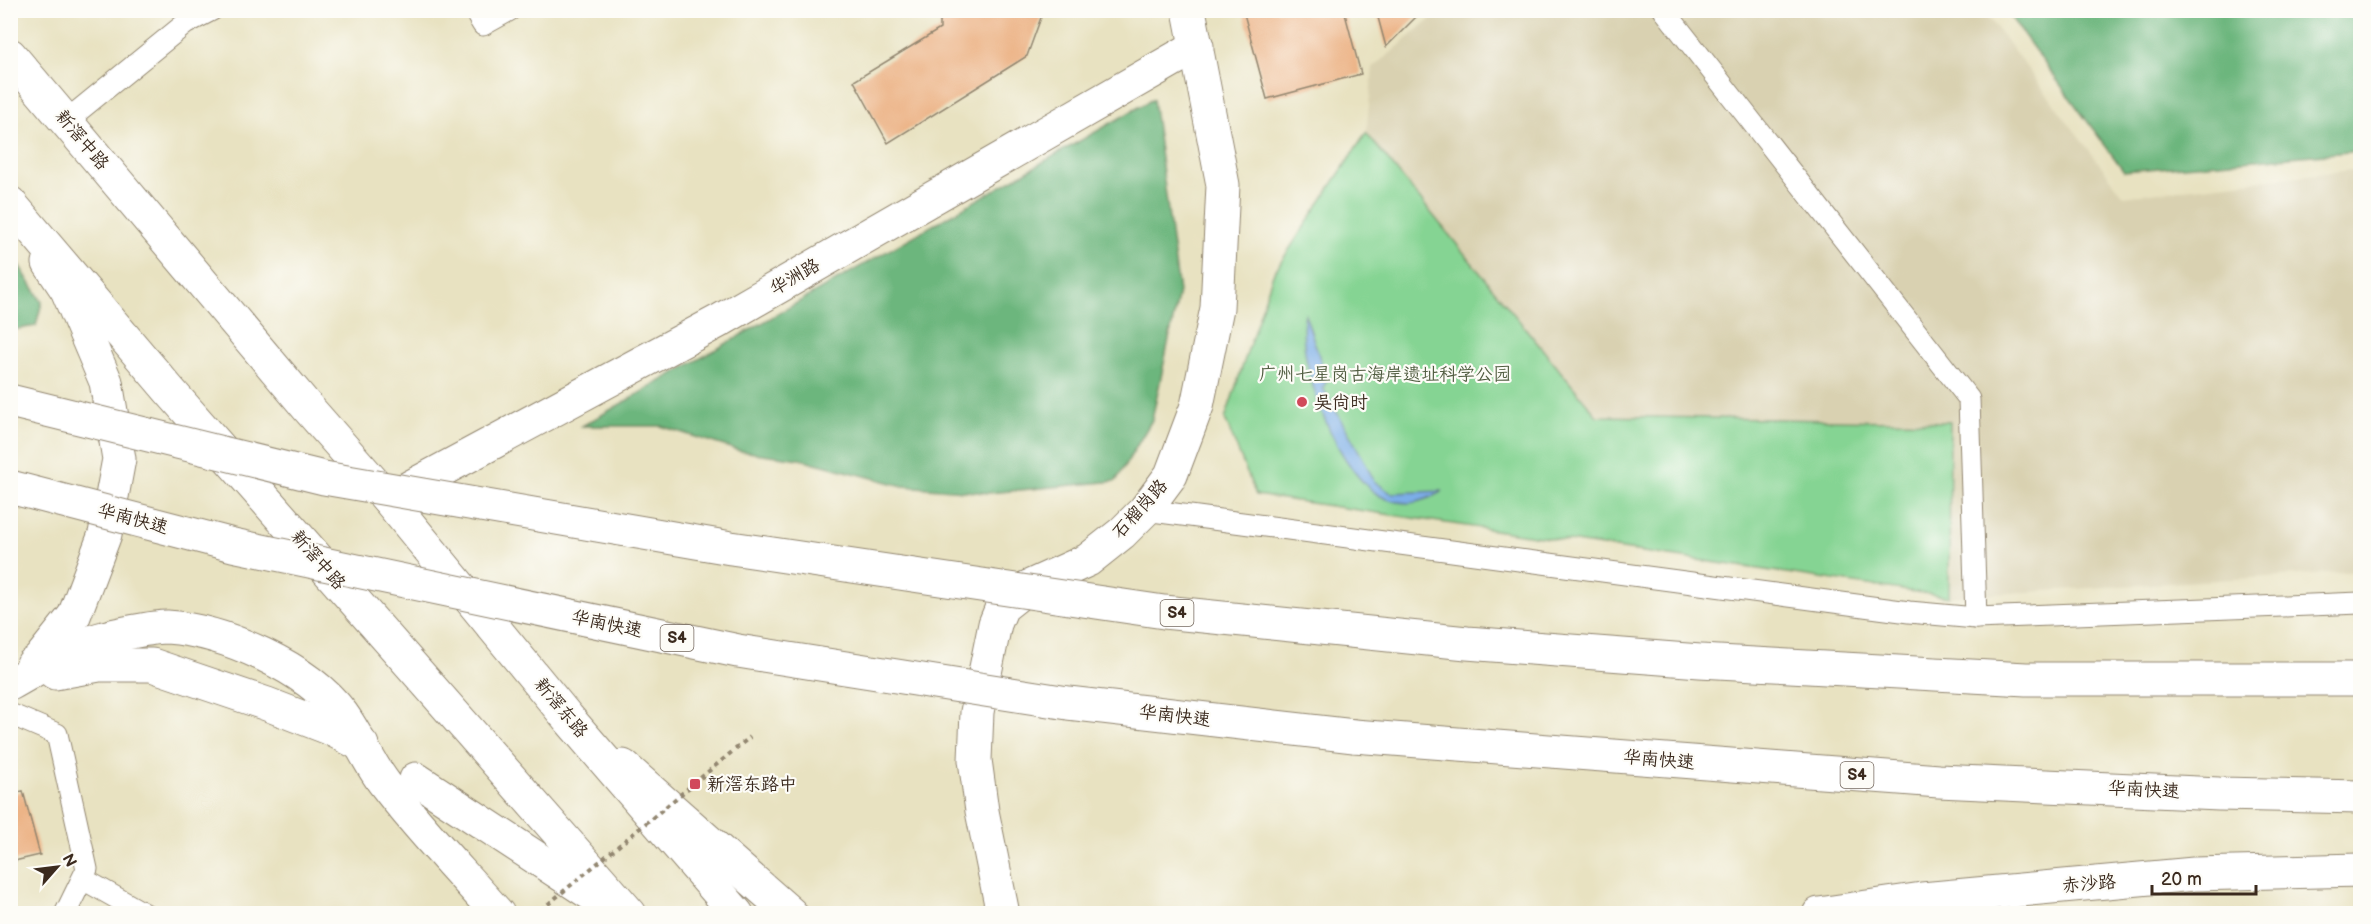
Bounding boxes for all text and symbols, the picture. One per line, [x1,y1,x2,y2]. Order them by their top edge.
street label: 新滘中路 [51,106,113,174]
street label: 华洲路 [766,254,824,300]
park label: 广州七星岗古海岸遗址科学公园 [1259,364,1511,385]
place label: 吴尚时 [1314,392,1368,413]
marker: 吴尚时 [1295,395,1309,409]
street label: 石榴岗路 [1108,475,1172,543]
street label: 华南快速 [96,500,170,538]
street label: 新滘中路 [286,526,350,594]
road number: S4 [1160,600,1194,626]
street label: 华南快速 [570,606,644,642]
road number: S4 [660,625,694,651]
street label: 新滘东路 [530,674,592,742]
street label: 华南快速 [1138,701,1212,731]
street label: 华南快速 [1622,746,1696,774]
road number: S4 [1840,762,1874,788]
place label: 新滘东路中 [707,774,797,795]
marker: 新滘东路中 [688,777,702,791]
street label: 华南快速 [2107,778,2181,802]
north arrow [27,837,87,897]
text: N [58,851,80,870]
scale bar [2152,858,2256,896]
text: 20 m [2161,869,2202,890]
street label: 赤沙路 [2061,871,2117,897]

